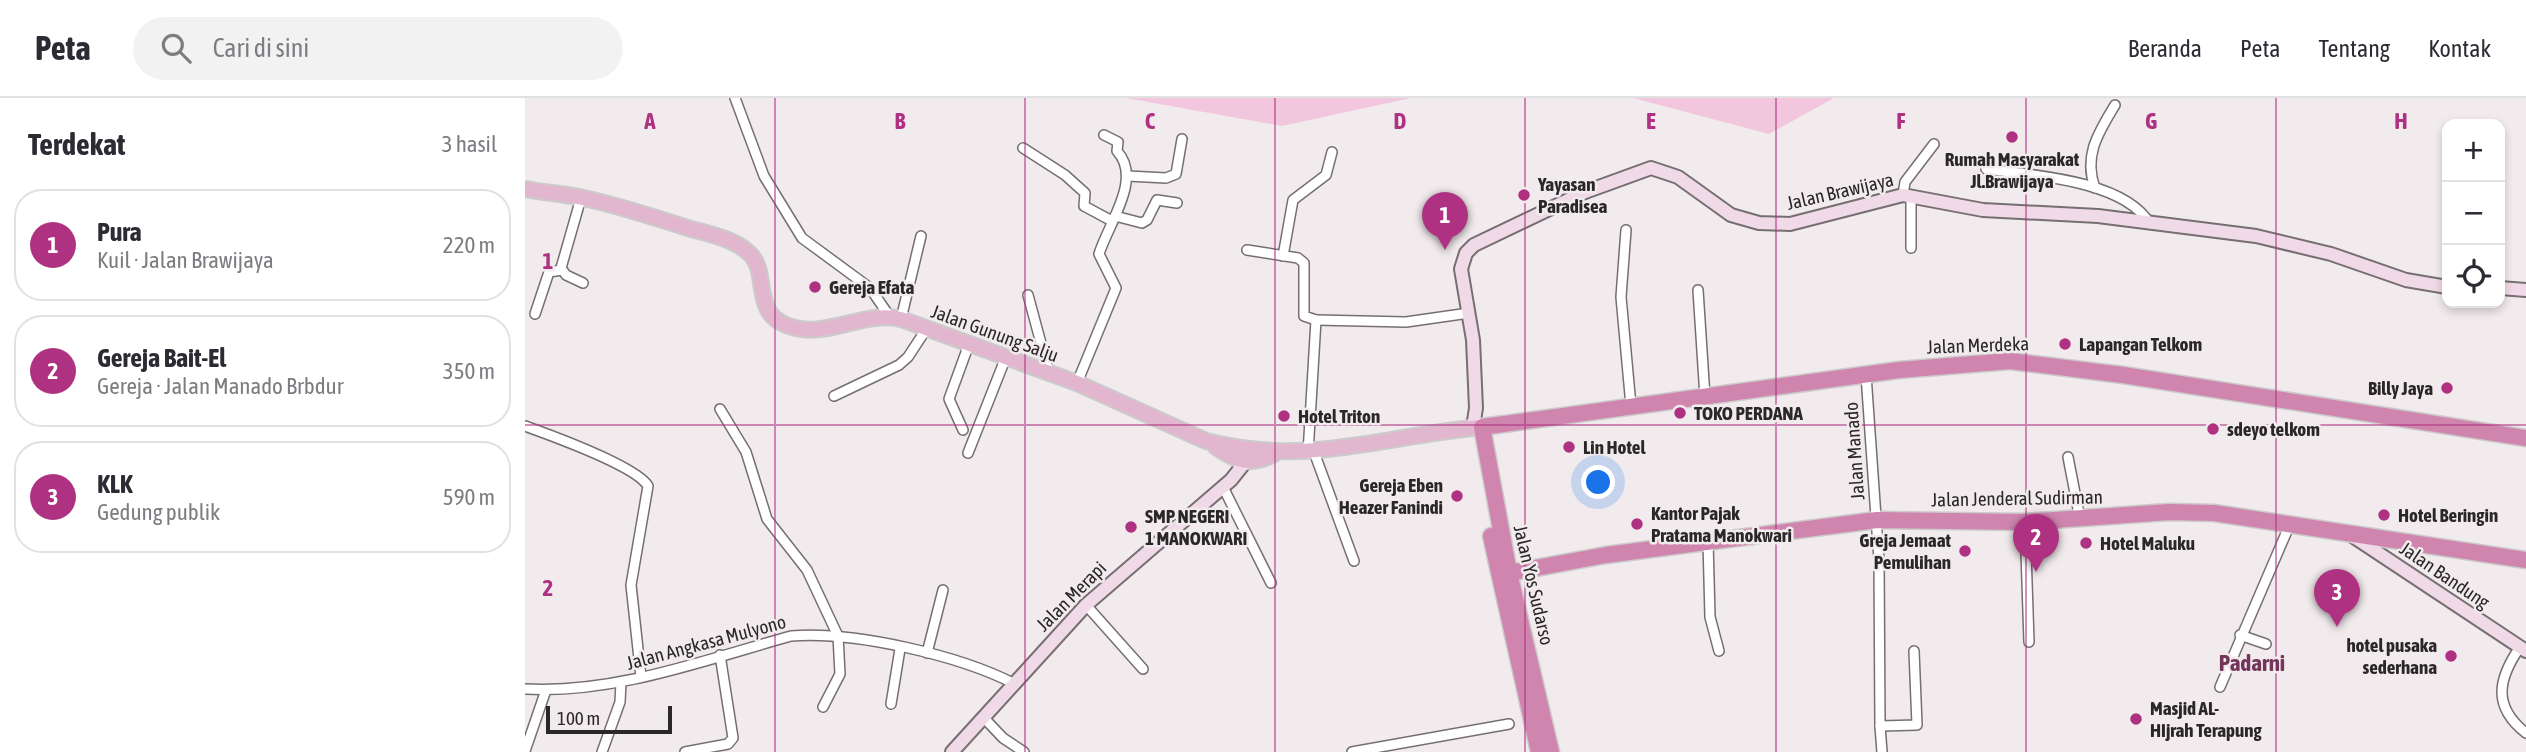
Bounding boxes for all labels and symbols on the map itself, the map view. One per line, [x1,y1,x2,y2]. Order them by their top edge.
text: A [643,108,656,134]
text: B [895,108,906,134]
text: C [1145,108,1156,134]
text: D [1394,108,1407,134]
text: E [1646,108,1656,134]
text: F [1896,108,1906,134]
text: G [2145,108,2157,134]
text: H [2394,108,2408,134]
marker: Rumah Masyarakat Jl.Brawijaya [2004,129,2020,145]
place label: Rumah Masyarakat Jl.Brawijaya [1945,148,2080,192]
street label: Jalan Brawijaya [1784,168,1896,214]
place label: Yayasan Paradisea [1537,173,1608,217]
marker: Yayasan Paradisea [1516,187,1532,203]
pin: 1 [1422,192,1468,250]
text: 1 [543,248,554,274]
place label: Gereja Efata [829,276,914,298]
marker: Gereja Efata [807,279,823,295]
street label: Jalan Gunung Salju [928,300,1062,366]
street label: Jalan Merdeka [1926,332,2030,358]
place label: Lapangan Telkom [2079,333,2202,355]
marker: Lapangan Telkom [2057,336,2073,352]
place label: Billy Jaya [2368,377,2433,399]
marker: Billy Jaya [2439,380,2455,396]
street label: Jalan Manado [1840,401,1868,501]
place label: TOKO PERDANA [1694,402,1804,424]
place label: Hotel Triton [1298,405,1380,427]
marker: TOKO PERDANA [1672,405,1688,421]
marker: Hotel Triton [1276,408,1292,424]
place label: sdeyo telkom [2227,418,2320,440]
marker: sdeyo telkom [2205,421,2221,437]
place label: Lin Hotel [1583,436,1646,458]
marker: Lin Hotel [1561,439,1577,455]
your location [1581,465,1615,499]
place label: Gereja Eben Heazer Fanindi [1339,474,1443,518]
street label: Jalan Jenderal Sudirman [1931,486,2103,510]
marker: Gereja Eben Heazer Fanindi [1449,488,1465,504]
place label: Kantor Pajak Pratama Manokwari [1651,502,1792,546]
place label: Hotel Beringin [2398,504,2498,526]
place label: SMP NEGERI 1 MANOKWARI [1145,505,1247,549]
marker: Hotel Beringin [2376,507,2392,523]
pin: 2 [2013,514,2059,572]
marker: Kantor Pajak Pratama Manokwari [1629,516,1645,532]
marker: SMP NEGERI 1 MANOKWARI [1123,519,1139,535]
street label: Jalan Yos Sudarso [1510,523,1558,647]
place label: Greja Jemaat Pemulihan [1859,529,1952,573]
place label: Hotel Maluku [2100,532,2195,554]
marker: Hotel Maluku [2078,535,2094,551]
street label: Jalan Bandung [2396,537,2495,613]
marker: Greja Jemaat Pemulihan [1957,543,1973,559]
street label: Jalan Merapi [1032,557,1110,635]
pin: 3 [2314,569,2360,627]
text: 2 [543,575,553,601]
street label: Jalan Angkasa Mulyono [624,610,788,674]
place label: hotel pusaka sederhana [2346,634,2437,678]
marker: hotel pusaka sederhana [2443,648,2459,664]
district label: Padarni [2219,650,2285,676]
place label: Masjid AL- HIjrah Terapung [2150,697,2262,741]
scale bar [546,703,672,735]
marker: Masjid AL- HIjrah Terapung [2128,711,2144,727]

